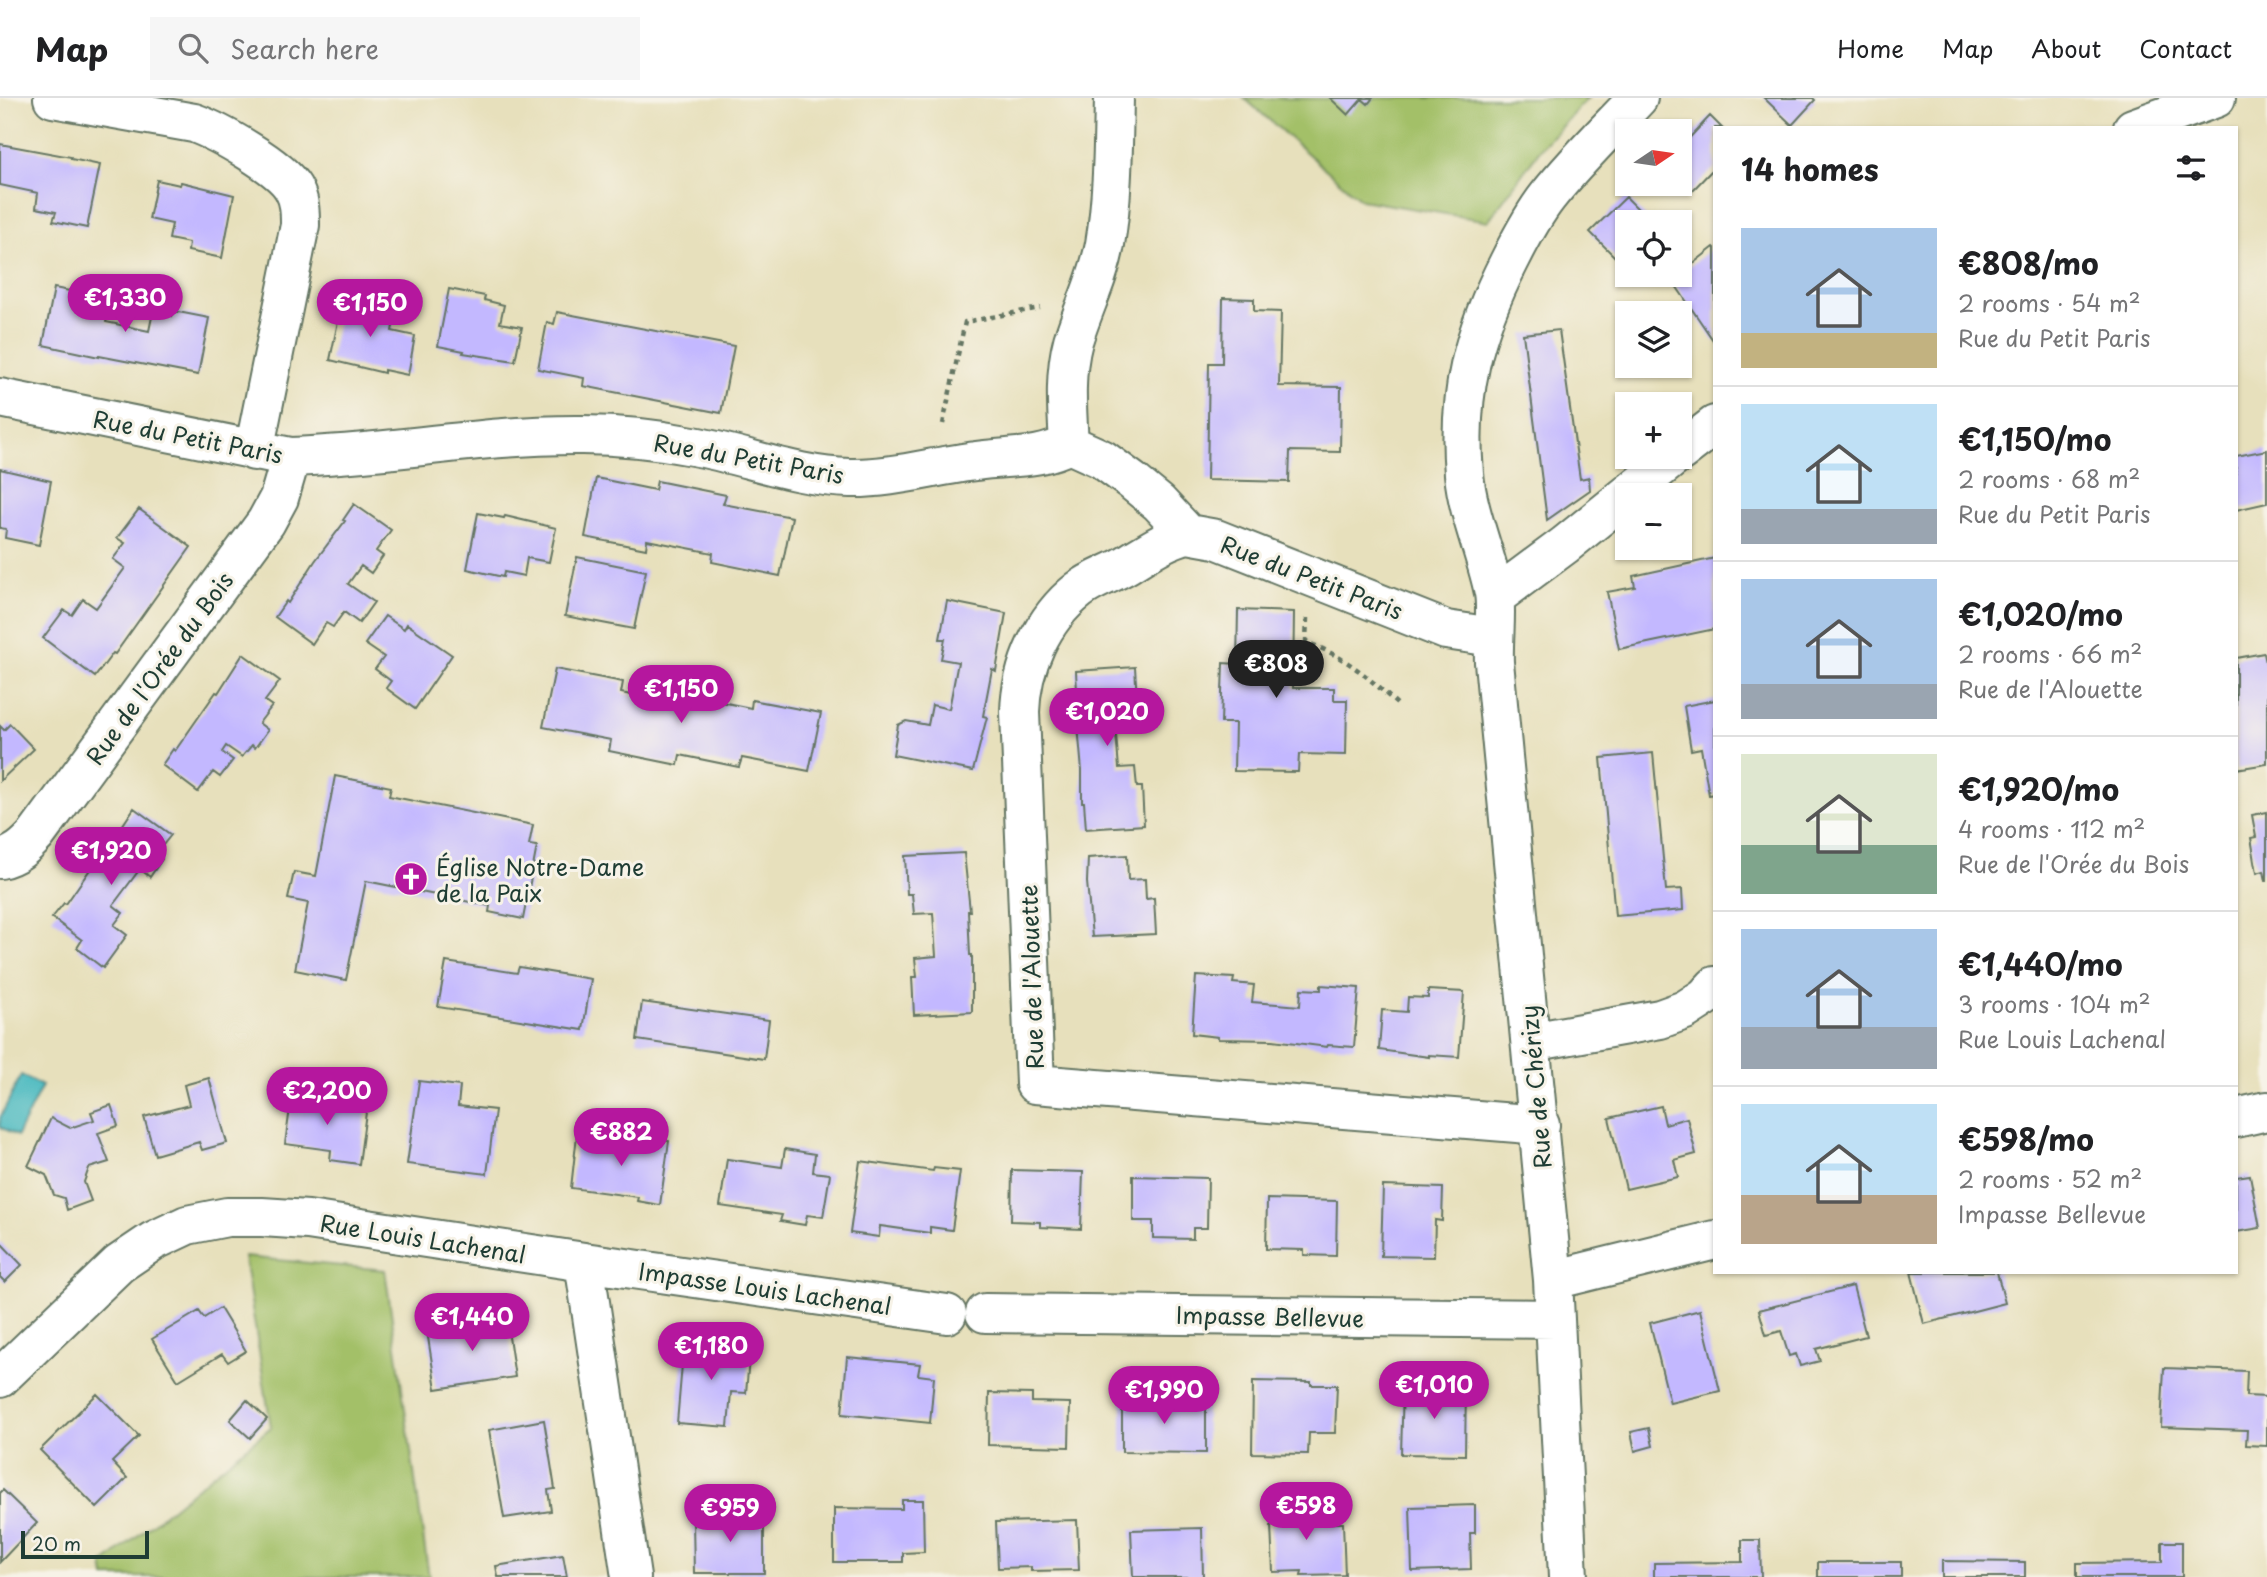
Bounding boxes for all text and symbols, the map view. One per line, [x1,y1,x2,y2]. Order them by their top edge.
search box [150,17,640,80]
text: Map [35,23,108,73]
icon: search [174,29,212,67]
text: Search here [230,29,379,68]
text: Home [1837,30,1904,66]
text: Map [1942,30,1993,66]
text: About [2031,30,2101,66]
text: Contact [2139,30,2232,66]
north arrow [1615,119,1692,196]
map controls [1615,119,1692,560]
text: 14 homes [1741,146,1879,191]
icon: filters [2172,149,2210,187]
button: locate [1615,210,1692,287]
text: €808/mo [1958,240,2099,285]
icon: home [1797,256,1881,340]
pin: €1,330 [68,274,182,334]
text: €1,330 [84,279,166,314]
pin: €1,150 [313,280,427,339]
text: €1,150 [333,284,407,319]
text: 2 rooms · 54 m² [1958,285,2141,320]
button: layers [1615,301,1692,378]
text: Rue du Petit Paris [1958,320,2151,355]
button: + [1615,392,1692,469]
street label: Rue du Petit Paris [90,400,286,472]
text: €1,150/mo [1958,416,2111,461]
street label: Rue du Petit Paris [651,424,847,492]
icon: home [1797,432,1881,516]
text: 2 rooms · 68 m² [1958,461,2140,496]
button: − [1615,483,1692,560]
text: Rue du Petit Paris [1958,496,2151,531]
street label: Rue du Petit Paris [1216,526,1408,628]
street label: Rue de l'Orée du Bois [77,564,241,772]
text: €1,020/mo [1958,591,2123,636]
icon: home [1797,607,1881,691]
text: 2 rooms · 66 m² [1958,636,2142,671]
pin: €808 [1235,640,1317,700]
text: €808 [1244,645,1308,680]
pin: €1,150 [624,666,738,725]
text: €1,150 [644,670,718,705]
text: Rue de l'Alouette [1958,671,2143,706]
pin: €1,020 [1050,688,1164,748]
text: €1,020 [1065,693,1149,728]
text: €1,920/mo [1958,766,2119,811]
icon: home [1797,782,1881,866]
text: 4 rooms · 112 m² [1958,811,2145,846]
pin: €1,920 [54,828,168,887]
text: €1,920 [71,832,151,867]
text: Rue de l'Orée du Bois [1958,846,2189,881]
place label: Église Notre-Dame de la Paix [436,849,644,910]
church icon: Église Notre-Dame de la Paix [392,860,430,898]
street label: Rue de l'Alouette [1010,884,1052,1070]
text: €1,440/mo [1958,941,2123,986]
icon: home [1797,957,1881,1041]
text: 3 rooms · 104 m² [1958,986,2151,1021]
street label: Rue de Chérizy [1510,1004,1560,1170]
text: Rue Louis Lachenal [1958,1021,2166,1056]
pin: €2,200 [270,1068,384,1127]
text: €2,200 [283,1072,371,1107]
pin: €882 [580,1108,662,1168]
text: €882 [590,1113,652,1148]
text: €598/mo [1958,1116,2094,1161]
icon: home [1797,1132,1881,1216]
text: 2 rooms · 52 m² [1958,1161,2142,1196]
text: Impasse Bellevue [1958,1196,2146,1231]
street label: Rue Louis Lachenal [318,1204,528,1272]
street label: Impasse Louis Lachenal [636,1253,894,1323]
pin: €1,440 [415,1294,529,1353]
street label: Impasse Bellevue [1176,1297,1364,1335]
text: €1,440 [430,1298,514,1333]
pin: €1,180 [654,1322,768,1382]
text: €1,180 [674,1327,748,1362]
pin: €1,010 [1377,1362,1491,1421]
pin: €1,990 [1107,1366,1221,1426]
text: €1,010 [1395,1366,1473,1401]
text: €1,990 [1124,1371,1204,1406]
pin: €598 [1265,1482,1347,1542]
pin: €959 [689,1484,771,1544]
text: €598 [1276,1487,1336,1522]
text: €959 [700,1489,760,1524]
scale bar [21,1528,149,1560]
text: 20 m [32,1529,81,1557]

